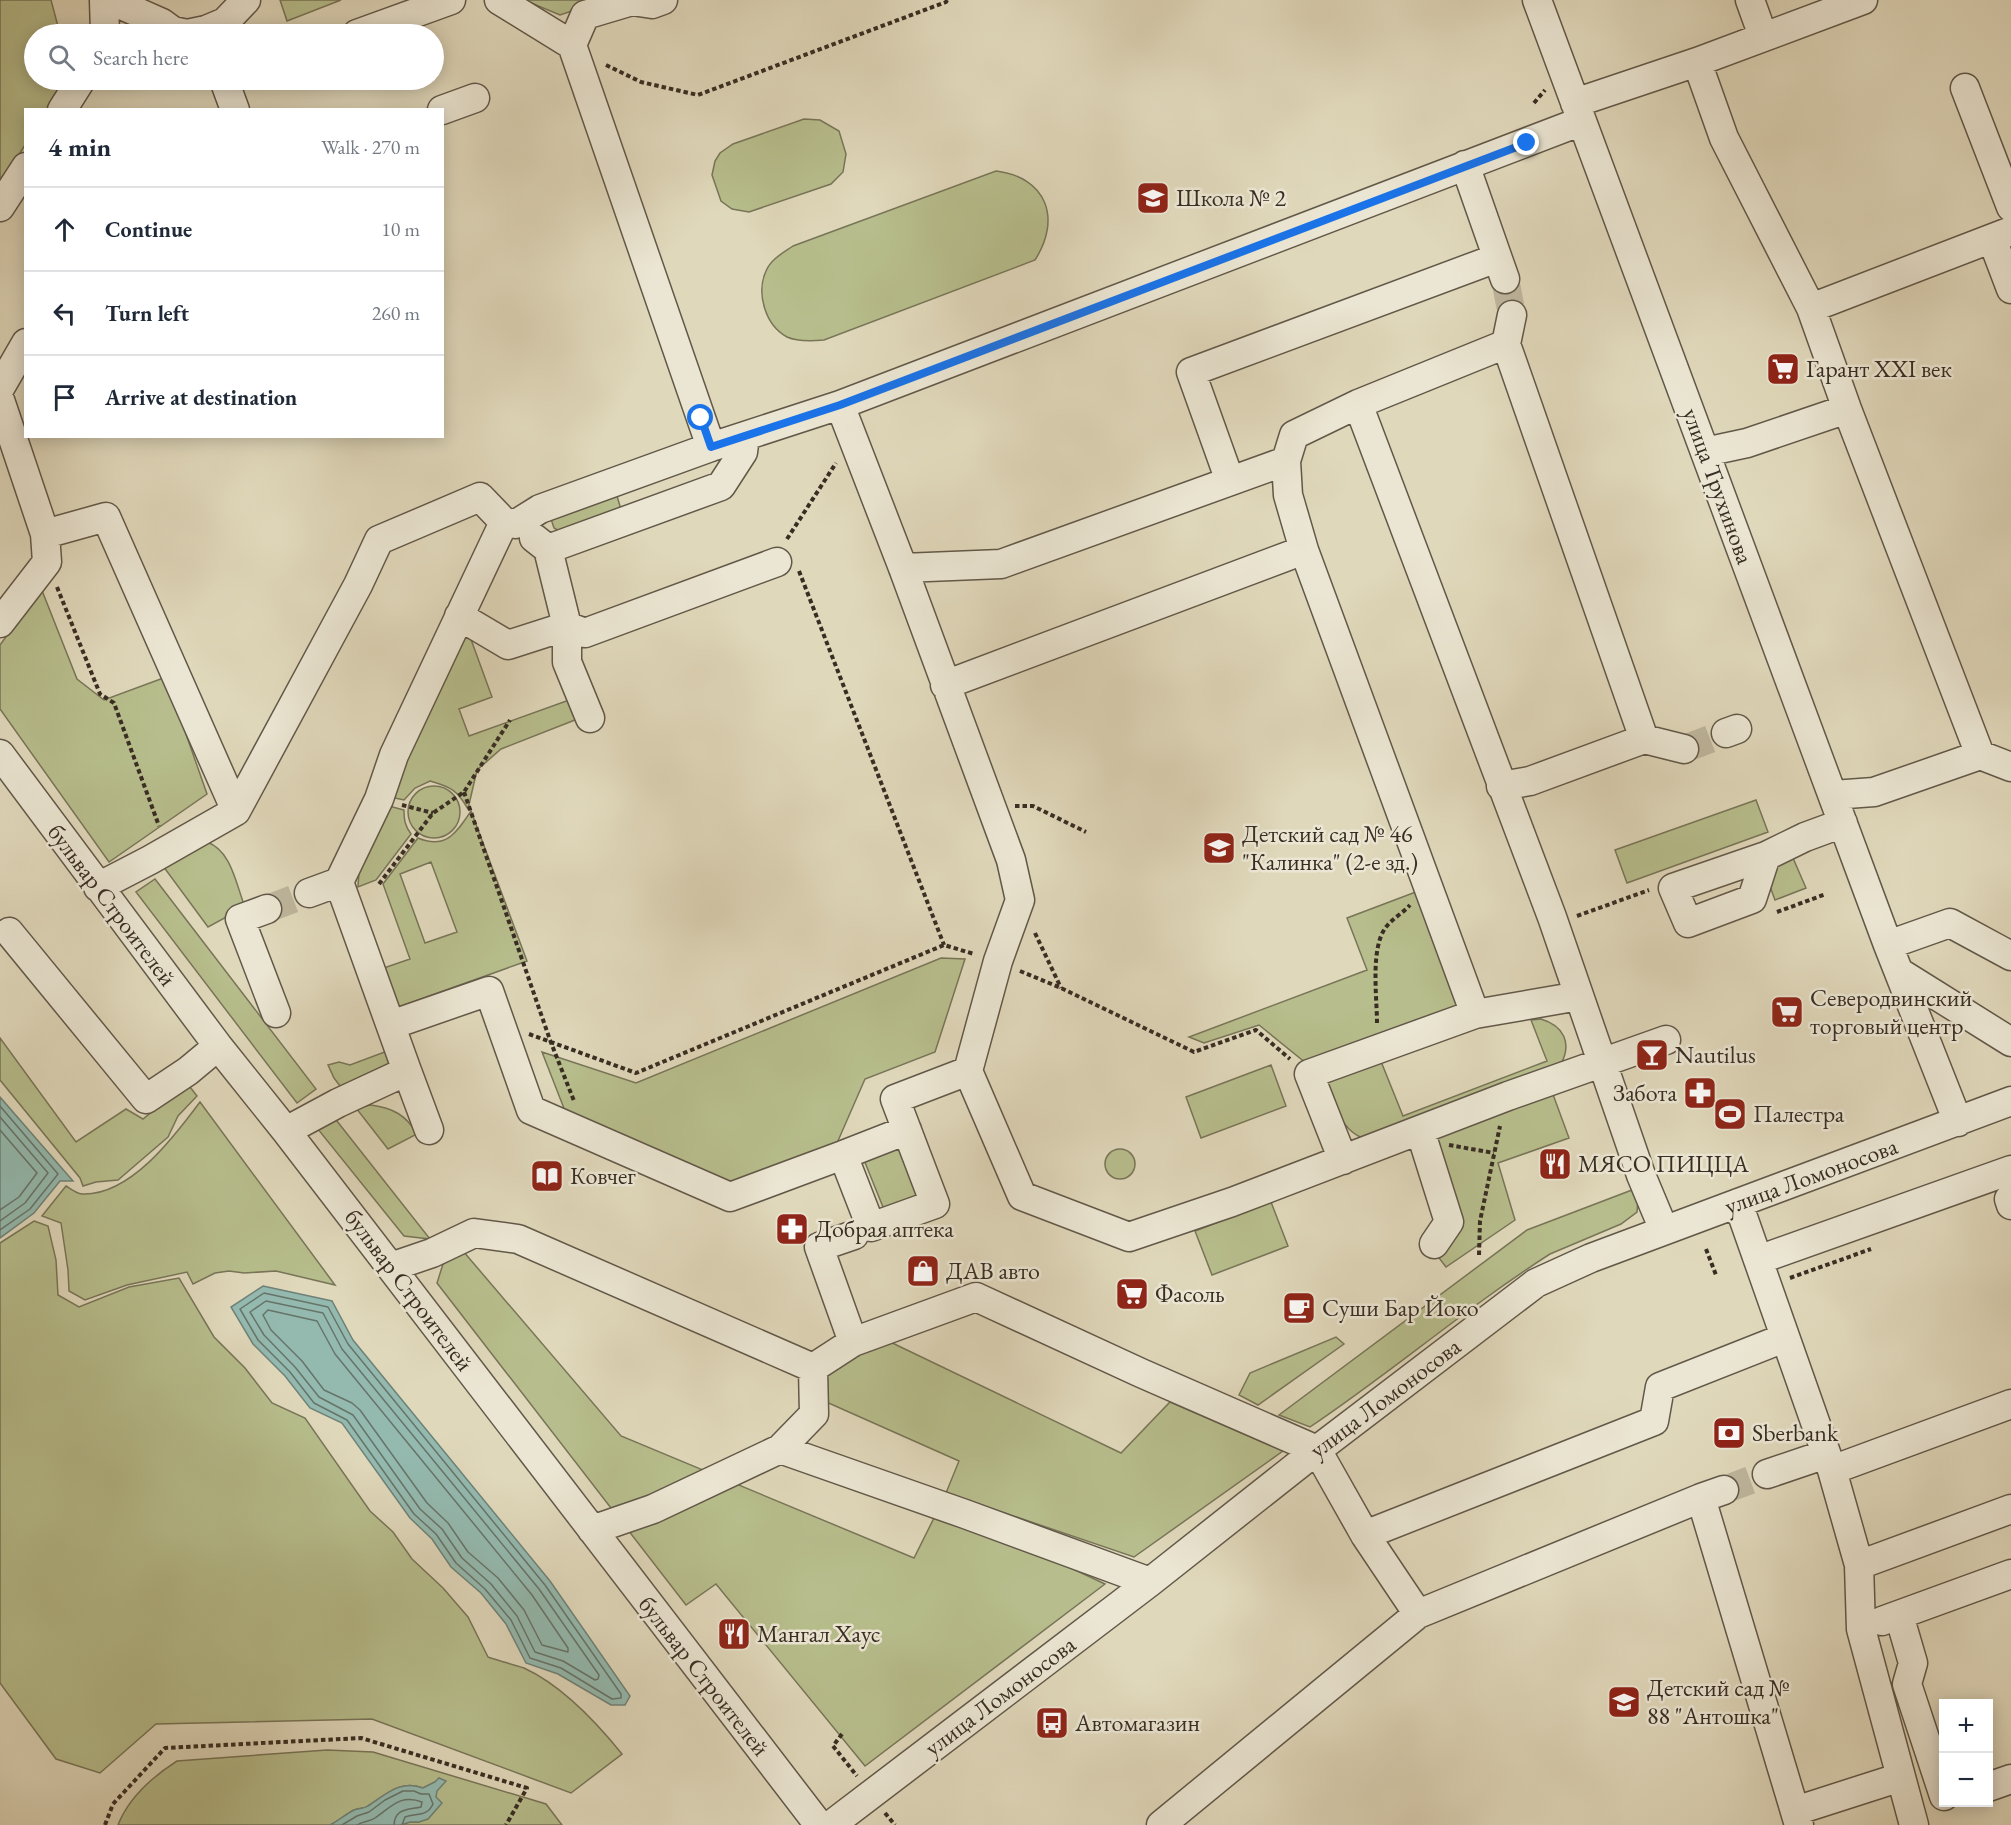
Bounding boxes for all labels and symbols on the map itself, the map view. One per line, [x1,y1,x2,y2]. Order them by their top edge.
route end [1513,129,1539,155]
school or university icon: Школа № 2 [1135,180,1171,216]
place label: Школа № 2 [1176,182,1287,213]
supermarket icon: Гарант XXI век [1765,351,1801,387]
place label: Гарант XXI век [1806,353,1952,384]
street label: улица Трухинова [1676,403,1761,569]
route start [687,404,713,430]
street label: бульвар Строителей [41,817,184,992]
place label: Детский сад № 46 "Калинка" (2-е зд.) [1242,818,1418,877]
school or university icon: Детский сад № 46 "Калинка" (2-е зд.) [1201,830,1237,866]
place label: Северодвинский торговый центр [1810,982,1972,1041]
supermarket icon: Северодвинский торговый центр [1769,994,1805,1030]
bar icon: Nautilus [1634,1037,1670,1073]
place label: Nautilus [1675,1039,1756,1070]
pharmacy icon: Забота [1682,1075,1718,1111]
place label: Забота [1613,1077,1677,1108]
sports icon: Палестра [1712,1096,1748,1132]
place label: Палестра [1753,1098,1845,1129]
street label: улица Ломоносова [1720,1130,1902,1221]
restaurant icon: МЯСО ПИЦЦА [1537,1146,1573,1182]
place label: МЯСО ПИЦЦА [1578,1148,1749,1179]
library icon: Ковчег [529,1158,565,1194]
place label: Ковчег [570,1160,636,1191]
street label: бульвар Строителей [338,1202,481,1377]
pharmacy icon: Добрая аптека [774,1211,810,1247]
place label: Добрая аптека [815,1213,954,1244]
shop icon: ДАВ авто [905,1253,941,1289]
place label: ДАВ авто [946,1255,1040,1286]
supermarket icon: Фасоль [1114,1276,1150,1312]
place label: Фасоль [1155,1278,1225,1309]
cafe icon: Суши Бар Йоко [1281,1290,1317,1326]
place label: Суши Бар Йоко [1322,1292,1479,1323]
street label: улица Ломоносова [1303,1330,1467,1465]
bank icon: Sberbank [1711,1415,1747,1451]
place label: Sberbank [1752,1417,1839,1448]
street label: бульвар Строителей [632,1589,777,1762]
restaurant icon: Мангал Хаус [716,1616,752,1652]
place label: Мангал Хаус [757,1618,881,1649]
street label: улица Ломоносова [918,1628,1082,1763]
place label: Детский сад № 88 "Антошка" [1647,1672,1790,1731]
school or university icon: Детский сад № 88 "Антошка" [1606,1684,1642,1720]
bus stop icon: Автомагазин [1034,1705,1070,1741]
place label: Автомагазин [1074,1707,1200,1738]

